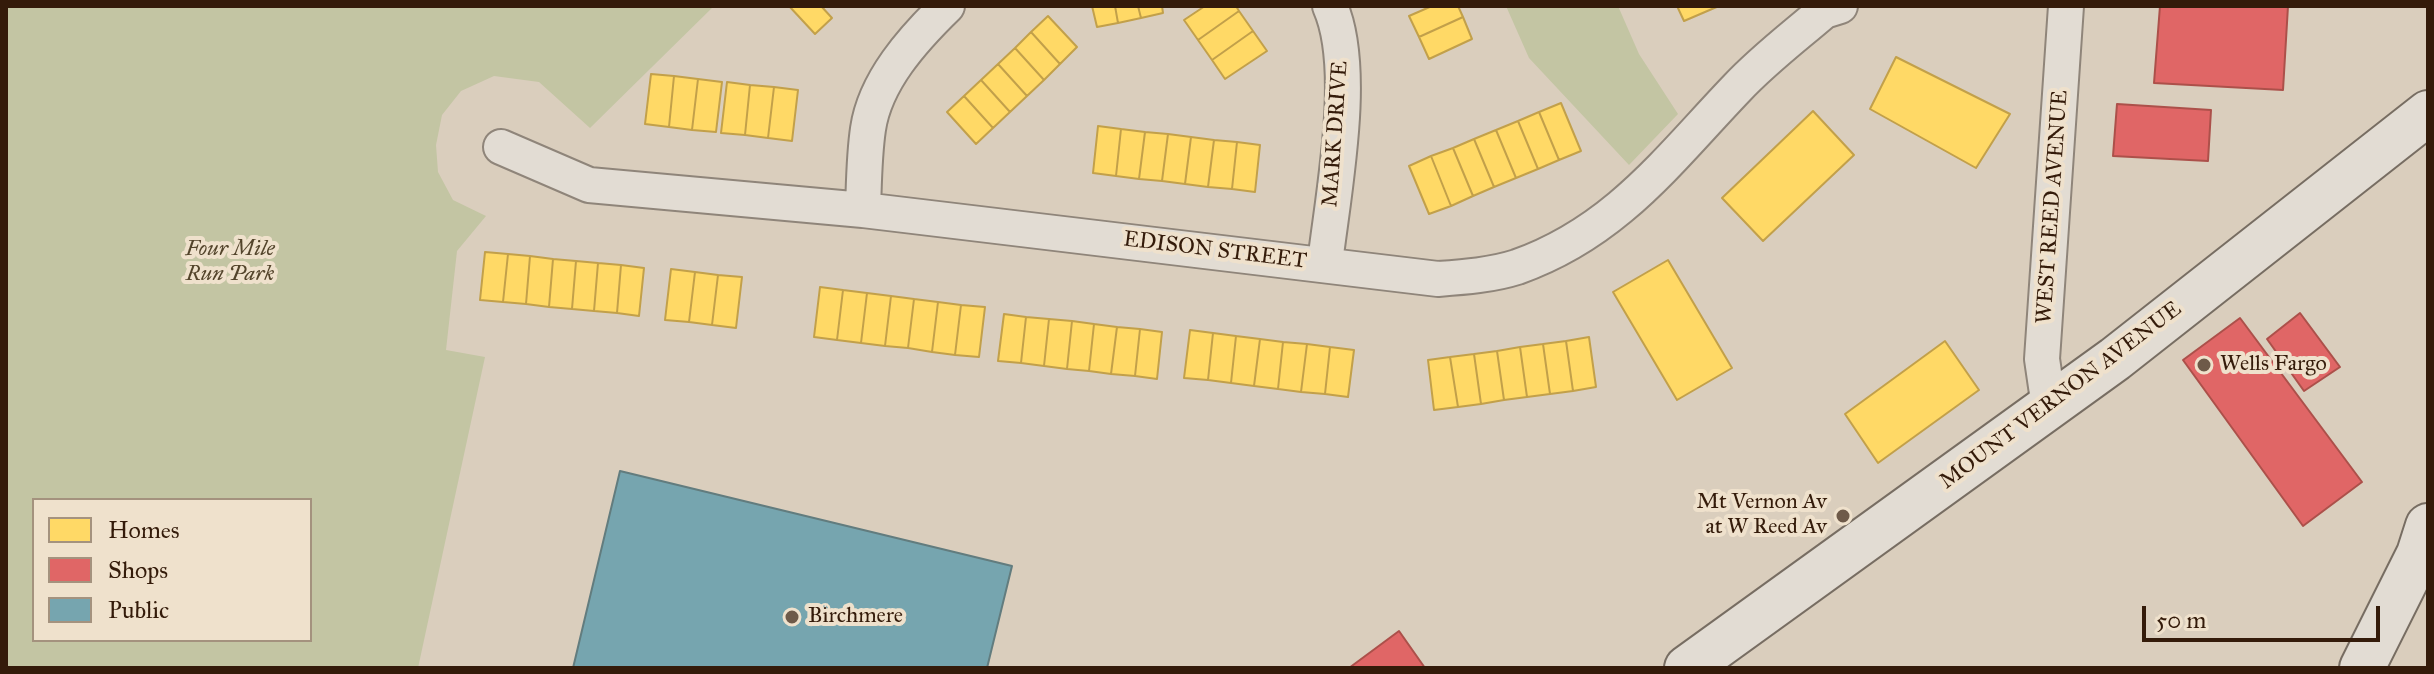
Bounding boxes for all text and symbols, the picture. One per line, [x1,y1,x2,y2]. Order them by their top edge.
street label: MARK DRIVE [1318,60,1354,208]
street label: WEST REED AVENUE [2032,89,2074,325]
street label: EDISON STREET [1122,227,1308,275]
park label: Four Mile Run Park [185,237,275,288]
street label: MOUNT VERNON AVENUE [1935,296,2187,496]
place label: Wells Fargo [2220,352,2327,378]
marker: Wells Fargo [2195,356,2213,374]
place label: Mt Vernon Av at W Reed Av [1697,490,1827,542]
legend [32,498,312,642]
marker: Mt Vernon Av at W Reed Av [1834,507,1852,525]
text: Homes [108,515,180,545]
text: Shops [108,555,168,585]
scale bar [2146,590,2384,640]
text: Public [108,595,169,625]
place label: Birchmere [808,604,903,630]
text: 50 m [2156,605,2206,635]
marker: Birchmere [783,608,801,626]

